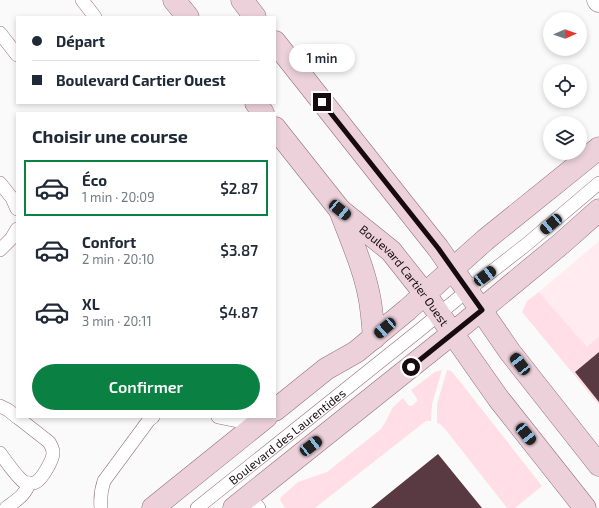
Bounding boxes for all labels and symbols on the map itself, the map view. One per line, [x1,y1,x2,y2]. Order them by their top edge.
north arrow [543,12,587,56]
callout: 1 min [289,44,355,72]
route end [313,93,331,111]
car [327,198,353,222]
car [538,212,564,236]
street label: Boulevard Cartier Ouest [357,222,452,329]
car [472,264,498,288]
car [372,316,398,340]
car [508,351,532,377]
route start [402,358,420,376]
street label: Boulevard des Laurentides [226,385,348,487]
car [514,421,538,447]
car [298,434,324,458]

